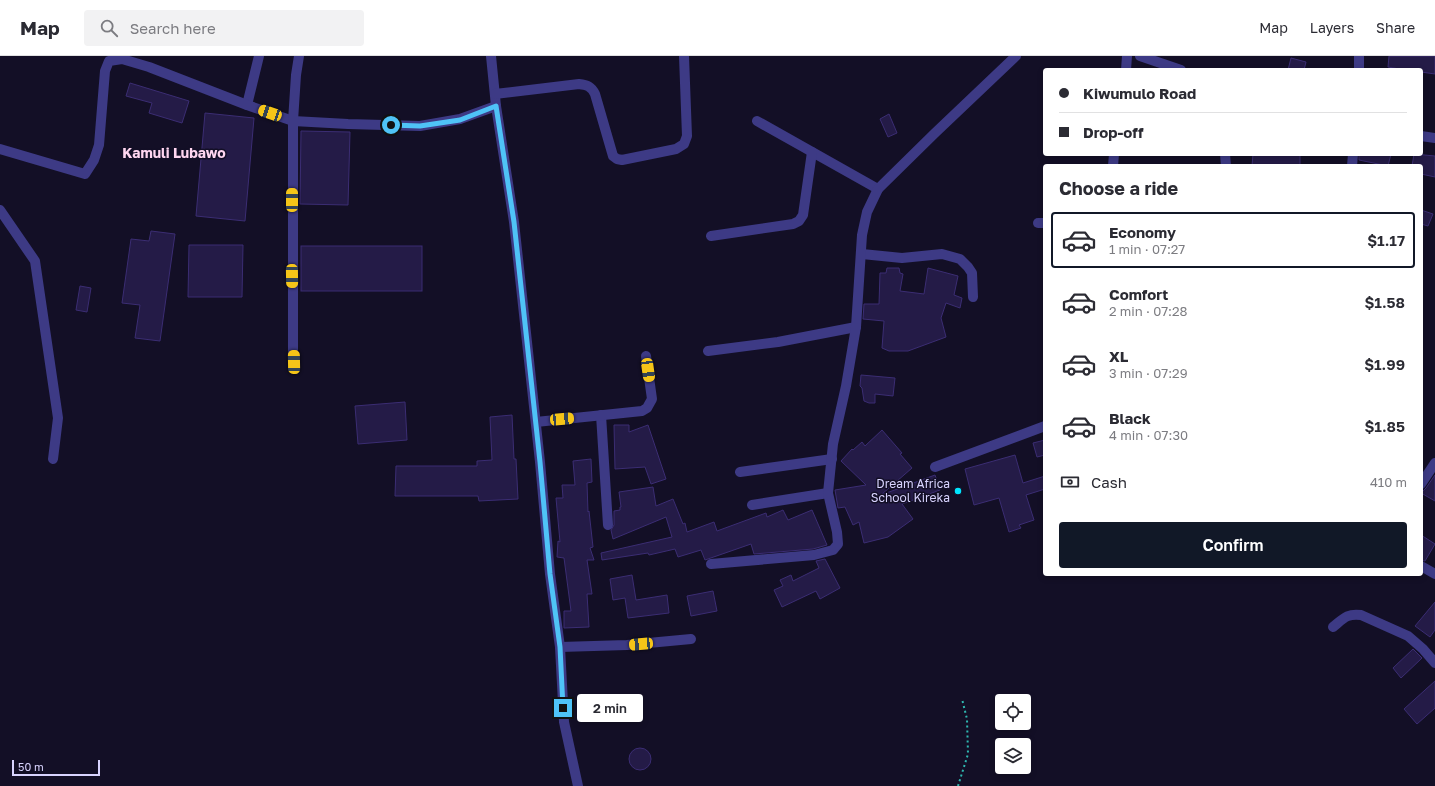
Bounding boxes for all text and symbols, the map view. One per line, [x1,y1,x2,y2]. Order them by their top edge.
search box [84,10,364,46]
text: Map [20,16,60,39]
icon: search [98,17,120,39]
text: Search here [130,19,216,37]
text: Map [1259,19,1288,36]
text: Layers [1310,19,1354,36]
text: Share [1376,19,1415,36]
text: Kiwumulo Road [1083,84,1196,102]
car [257,103,283,123]
route start [382,116,400,134]
text: Drop-off [1083,123,1143,141]
district label: Kamuli Lubawo [122,144,226,161]
text: Choose a ride [1059,177,1178,199]
car [286,188,298,212]
icon: car [1061,222,1097,258]
text: Economy [1109,223,1176,241]
text: $1.17 [1367,231,1405,249]
text: 1 min · 07:27 [1109,241,1185,257]
car [286,264,298,288]
icon: car [1061,284,1097,320]
text: Comfort [1109,285,1168,303]
text: $1.58 [1364,293,1405,311]
text: 2 min · 07:28 [1109,303,1188,319]
icon: car [1061,346,1097,382]
text: XL [1109,347,1128,365]
car [288,350,300,374]
text: $1.99 [1364,355,1405,373]
car [640,357,656,383]
text: 3 min · 07:29 [1109,365,1188,381]
icon: car [1061,408,1097,444]
text: Black [1109,409,1151,427]
car [550,412,574,426]
text: $1.85 [1364,417,1405,435]
text: 4 min · 07:30 [1109,427,1188,443]
icon: cash [1059,471,1081,493]
text: Cash [1091,473,1127,491]
text: 410 m [1370,474,1407,490]
place label: Dream Africa School Kireka [871,476,950,505]
marker: Dream Africa School Kireka [953,486,963,496]
button: Confirm [1059,522,1407,568]
car [629,637,653,651]
callout: 2 min [577,694,643,722]
map controls [995,694,1031,774]
button: locate [995,694,1031,730]
route end [554,699,572,717]
text: 2 min [593,700,627,716]
button: layers [995,738,1031,774]
scale bar [12,758,100,777]
text: 50 m [18,760,44,773]

